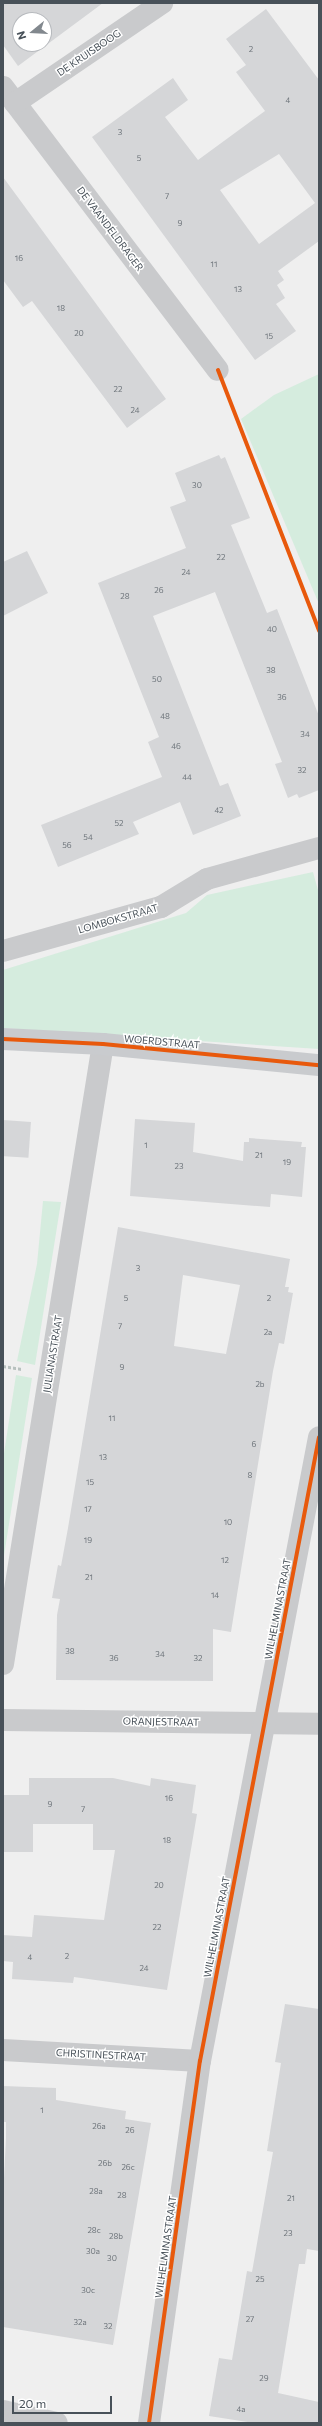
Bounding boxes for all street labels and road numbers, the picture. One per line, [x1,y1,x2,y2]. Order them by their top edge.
street label: DE KRUISBOOG [55,27,123,79]
street label: DE VAANDELDRAGER [74,185,146,273]
street label: LOMBOKSTRAAT [77,902,159,936]
street label: WOERDSTRAAT [123,1033,201,1051]
street label: JULIANASTRAAT [41,1314,65,1394]
street label: WILHELMINASTRAAT [262,1557,294,1661]
street label: ORANJESTRAAT [123,1715,199,1729]
street label: WILHELMINASTRAAT [201,1875,233,1979]
street label: CHRISTINESTRAAT [56,2047,146,2063]
street label: WILHELMINASTRAAT [153,2195,179,2299]

